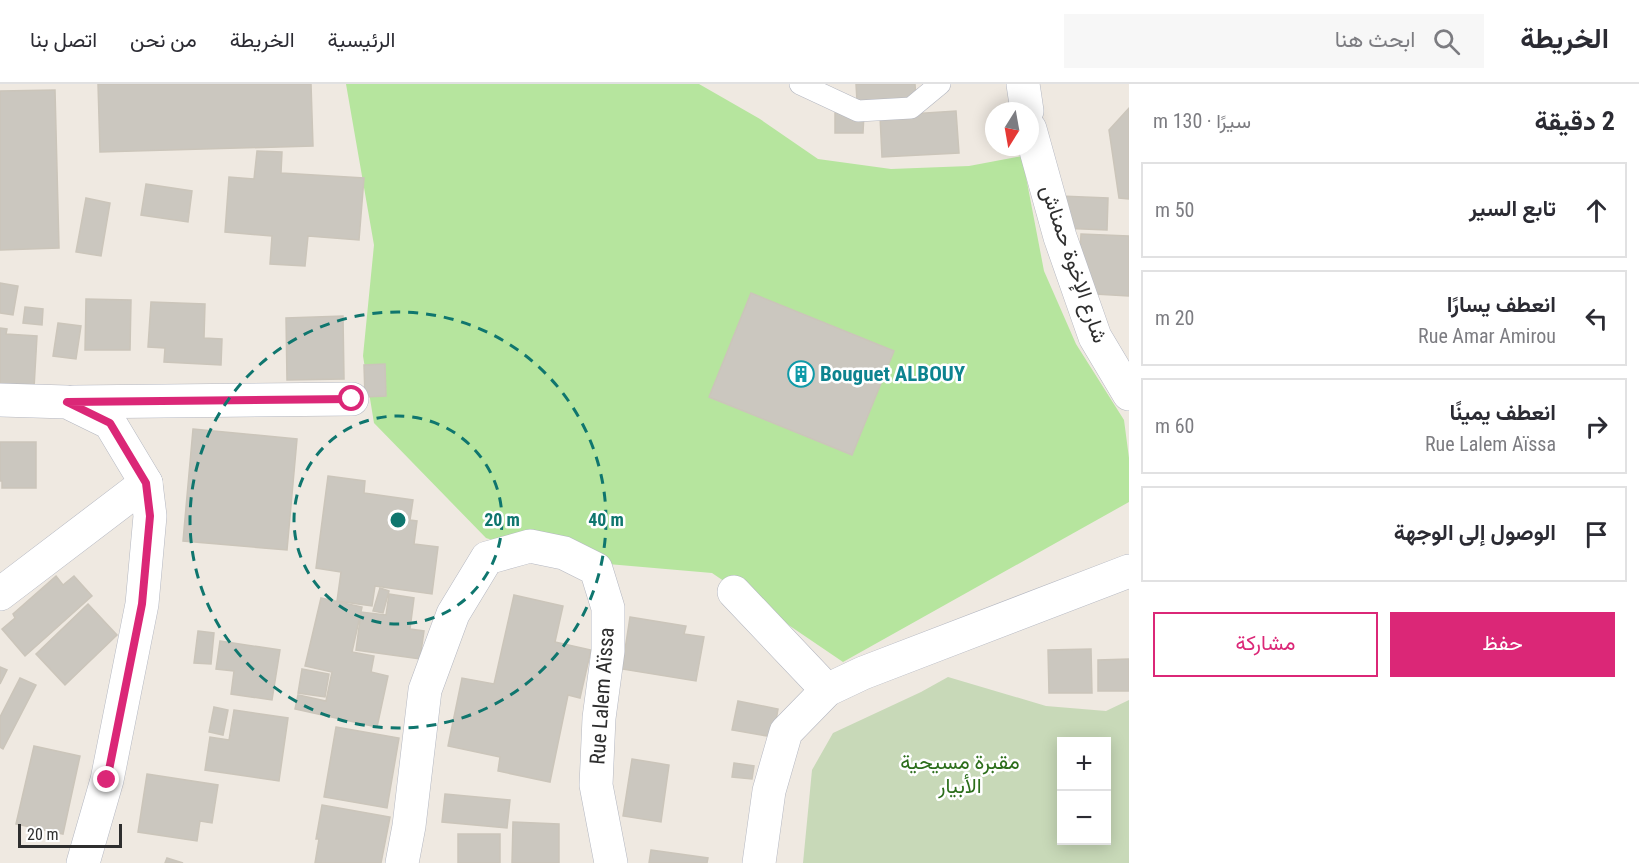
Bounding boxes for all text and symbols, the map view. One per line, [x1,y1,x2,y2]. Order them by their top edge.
search box [1064,14,1484,68]
text: الخريطة [1520,22,1609,55]
icon: search [1430,25,1463,58]
text: ابحث هنا [1335,27,1415,52]
text: اتصل بنا [30,28,97,52]
text: من نحن [130,28,197,52]
text: الخريطة [230,28,295,52]
text: الرئيسية [328,28,396,52]
north arrow [985,102,1039,156]
text: 2 دقيقة [1535,106,1615,136]
text: سيرًا · 130 m [1153,109,1251,133]
street label: شارع الإخوة حمناش [1034,182,1112,347]
icon: ahead [1580,194,1613,227]
text: تابع السير [1469,196,1556,221]
text: 50 m [1155,198,1194,222]
text: انعطف يسارًا [1447,292,1556,317]
icon: left [1580,302,1613,335]
text: 20 m [1155,306,1194,330]
text: Rue Amar Amirou [1418,324,1556,348]
building icon: Bouguet ALBOUY [786,359,816,389]
place label: Bouguet ALBOUY [820,362,966,386]
route start [338,385,364,411]
text: انعطف يمينًا [1450,400,1556,425]
icon: right [1580,410,1613,443]
text: 60 m [1155,414,1194,438]
text: Rue Lalem Aïssa [1425,432,1556,456]
text: 20 m [484,509,520,530]
text: 40 m [588,509,624,530]
centre of rings [388,510,408,530]
icon: arrive [1580,518,1613,551]
text: الوصول إلى الوجهة [1394,520,1556,545]
button: مشاركة [1153,612,1378,677]
button: حفظ [1390,612,1615,677]
street label: Rue Lalem Aïssa [585,627,619,765]
map controls [1057,737,1111,845]
button: + [1057,737,1111,791]
park label: مقبرة مسيحية الأبيار [900,750,1020,799]
route end [93,766,119,792]
button: − [1057,791,1111,845]
scale bar [18,821,122,848]
text: 20 m [27,825,59,844]

